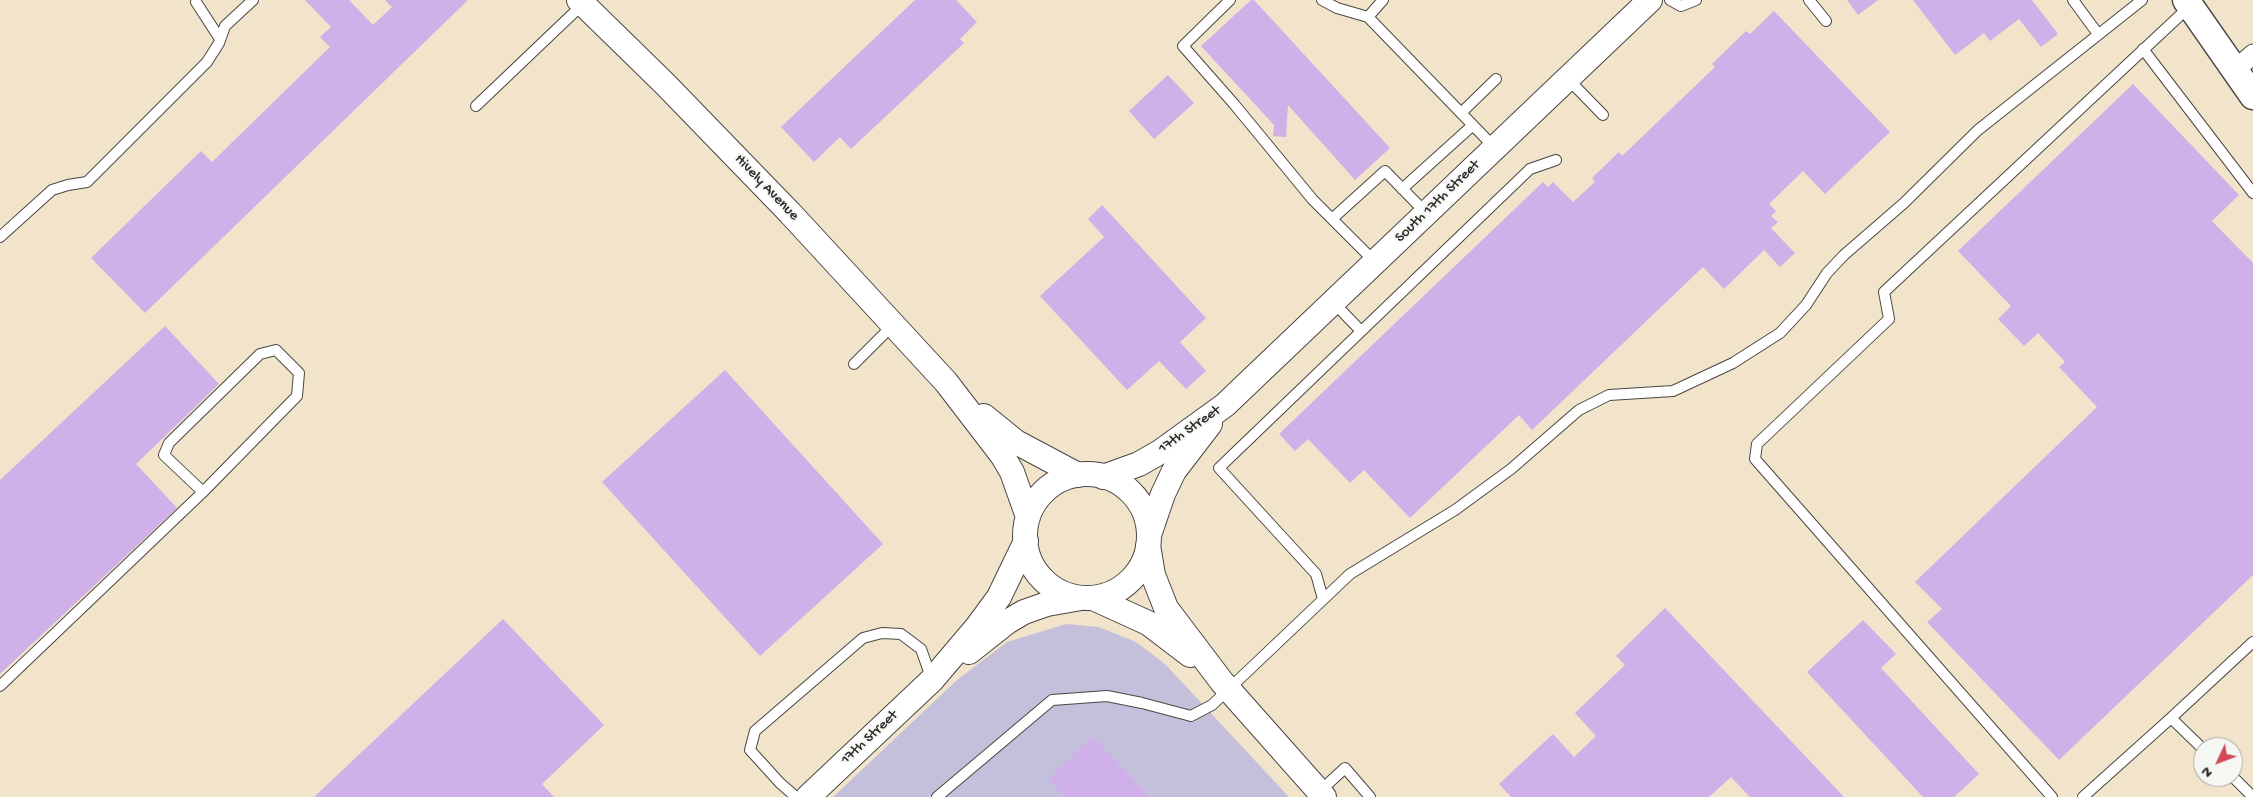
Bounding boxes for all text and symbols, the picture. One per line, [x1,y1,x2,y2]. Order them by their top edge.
street label: Hively Avenue [730,151,802,225]
street label: South 17th Street [1392,157,1484,247]
street label: 17th Street [1156,402,1224,458]
street label: 17th Street [838,707,902,769]
north arrow [2193,737,2243,787]
text: N [2198,763,2217,781]

